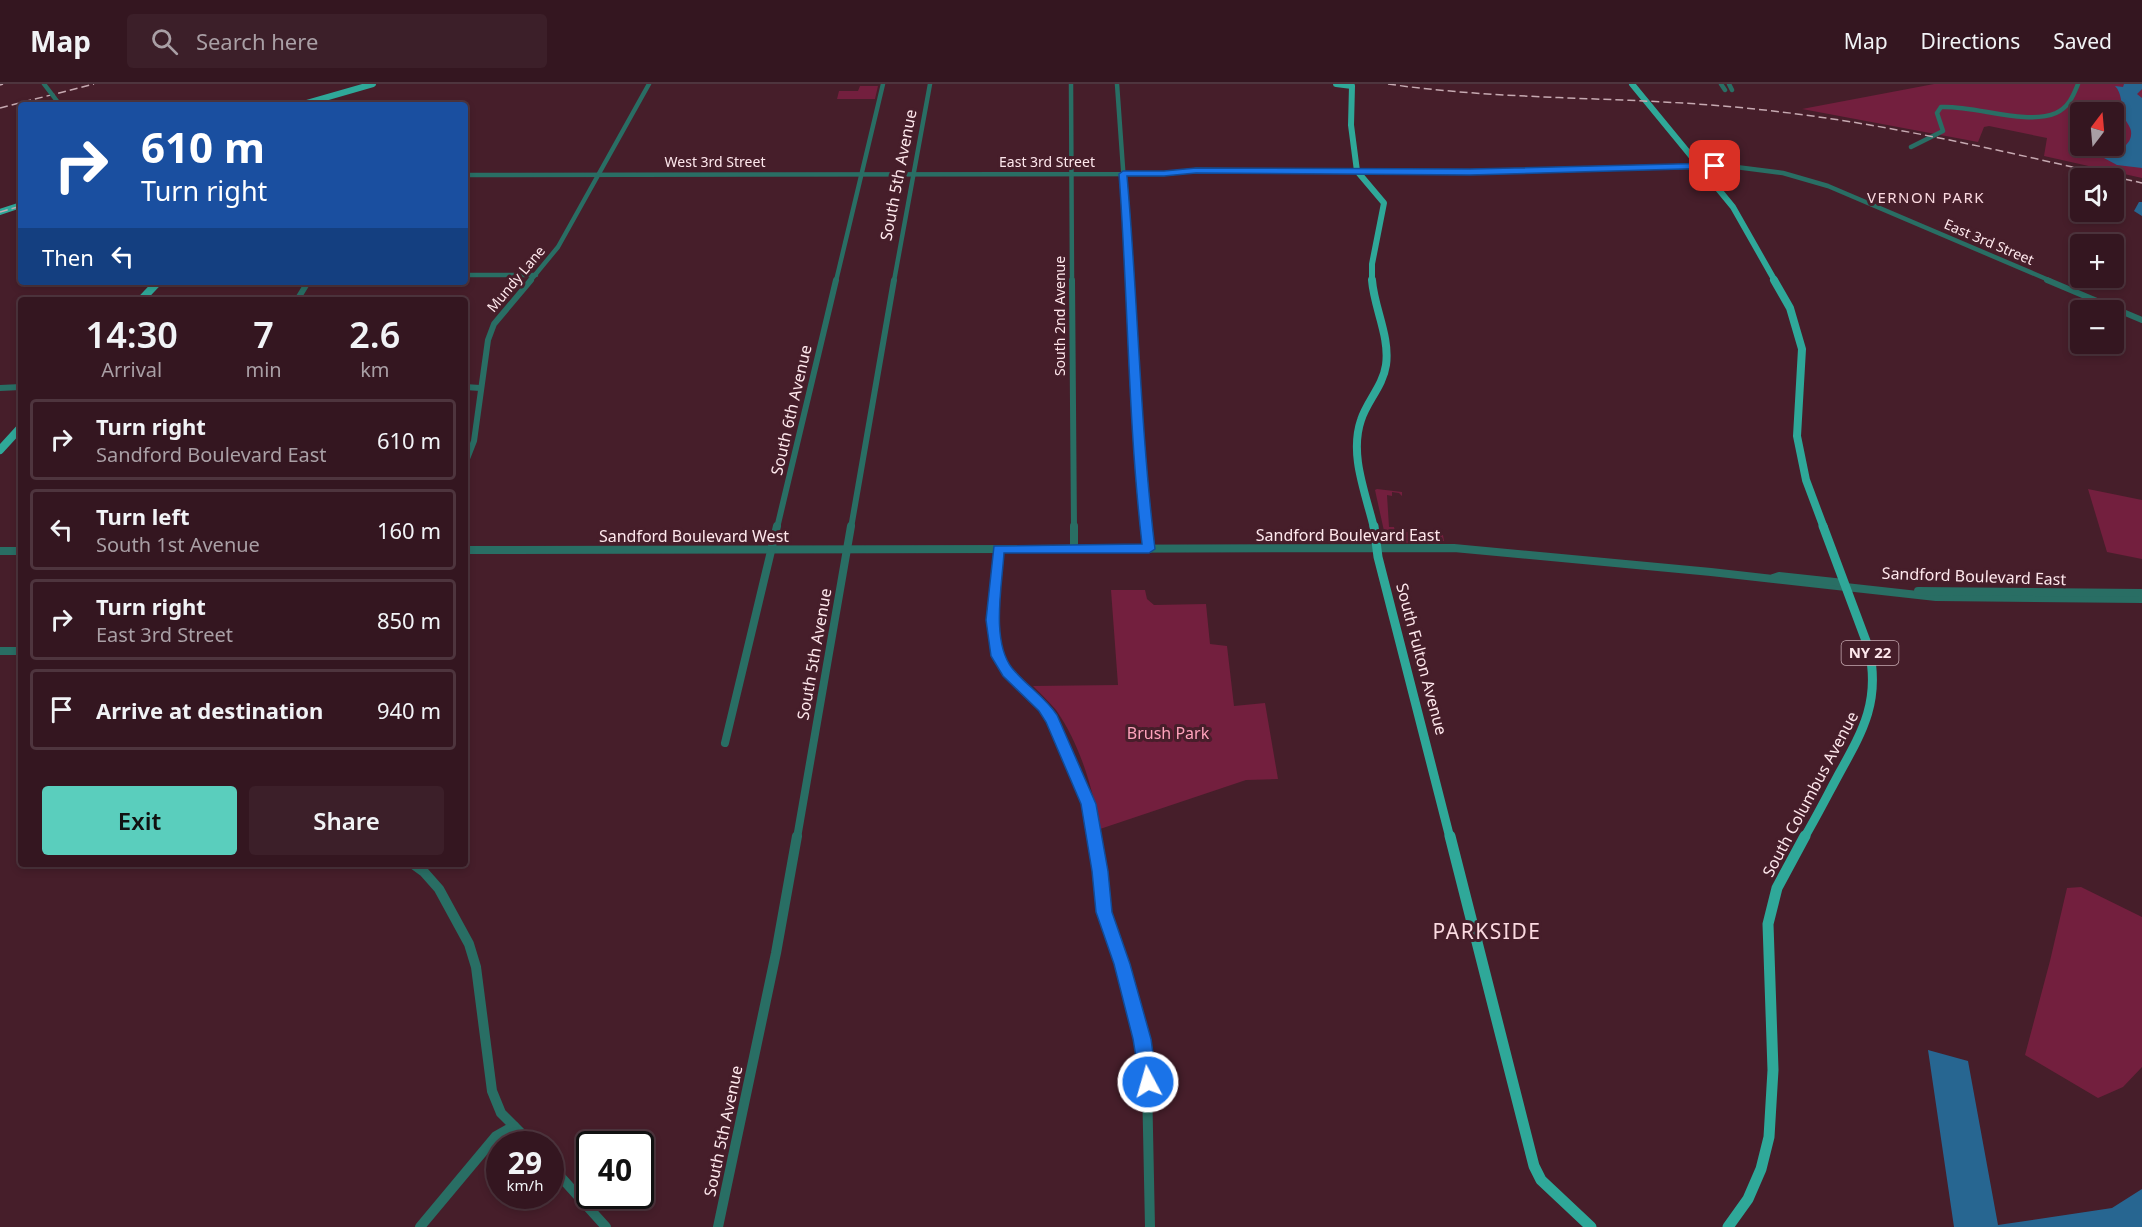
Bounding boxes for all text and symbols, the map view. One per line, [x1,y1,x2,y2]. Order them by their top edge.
search box [127,14,547,68]
text: Map [30,22,91,60]
icon: search [148,25,181,58]
text: Search here [196,26,318,56]
text: Map [1844,27,1888,55]
text: Directions [1921,27,2020,55]
text: Saved [2053,27,2112,55]
north arrow [2070,102,2124,156]
map controls [2070,102,2124,354]
street label: South 5th Avenue [874,107,922,243]
text: 610 m [141,118,265,175]
icon: right [42,126,120,204]
pin [1689,140,1740,191]
icon: arrive [1698,149,1731,182]
street label: West 3rd Street [665,152,765,171]
street label: East 3rd Street [999,152,1095,171]
button: sound [2070,168,2124,222]
text: Turn right [141,172,267,209]
district label: VERNON PARK [1867,187,1985,207]
street label: East 3rd Street [1941,214,2037,269]
button: + [2070,234,2124,288]
icon: left [106,240,139,273]
street label: Mundy Lane [482,241,549,316]
text: Then [42,242,94,272]
street label: South 2nd Avenue [1050,256,1069,376]
button: − [2070,300,2124,354]
text: 14:30 [86,310,178,359]
text: 7 [253,310,274,359]
text: 2.6 [349,310,400,359]
street label: South 6th Avenue [765,343,817,477]
text: Arrival [101,356,162,383]
text: min [245,356,282,383]
text: km [360,356,390,383]
text: Turn right [96,411,206,441]
icon: right [45,423,78,456]
text: 610 m [377,425,441,455]
text: Sandford Boulevard East [96,441,327,468]
text: Turn left [96,501,190,531]
icon: left [45,513,78,546]
text: 160 m [377,515,441,545]
street label: Sandford Boulevard East [1256,524,1440,546]
street label: Sandford Boulevard West [599,525,789,547]
text: South 1st Avenue [96,531,260,558]
street label: Sandford Boulevard East [1881,562,2067,590]
street label: South Fulton Avenue [1391,581,1453,737]
street label: South 5th Avenue [792,586,836,722]
text: Turn right [96,591,206,621]
icon: right [45,603,78,636]
text: 850 m [377,605,441,635]
text: East 3rd Street [96,621,233,648]
road number: NY 22 [1842,641,1898,665]
icon: arrive [45,693,78,726]
text: Arrive at destination [96,695,323,725]
text: 940 m [377,695,441,725]
street label: South Columbus Avenue [1757,707,1863,881]
park label: Brush Park [1127,722,1210,744]
button: Exit [42,786,237,855]
button: Share [249,786,444,855]
district label: PARKSIDE [1433,917,1541,945]
position arrow [1116,1050,1180,1114]
street label: South 5th Avenue [698,1063,748,1199]
speed limit sign: 40 [576,1131,654,1209]
text: 29 [508,1142,542,1183]
text: km/h [507,1175,543,1195]

